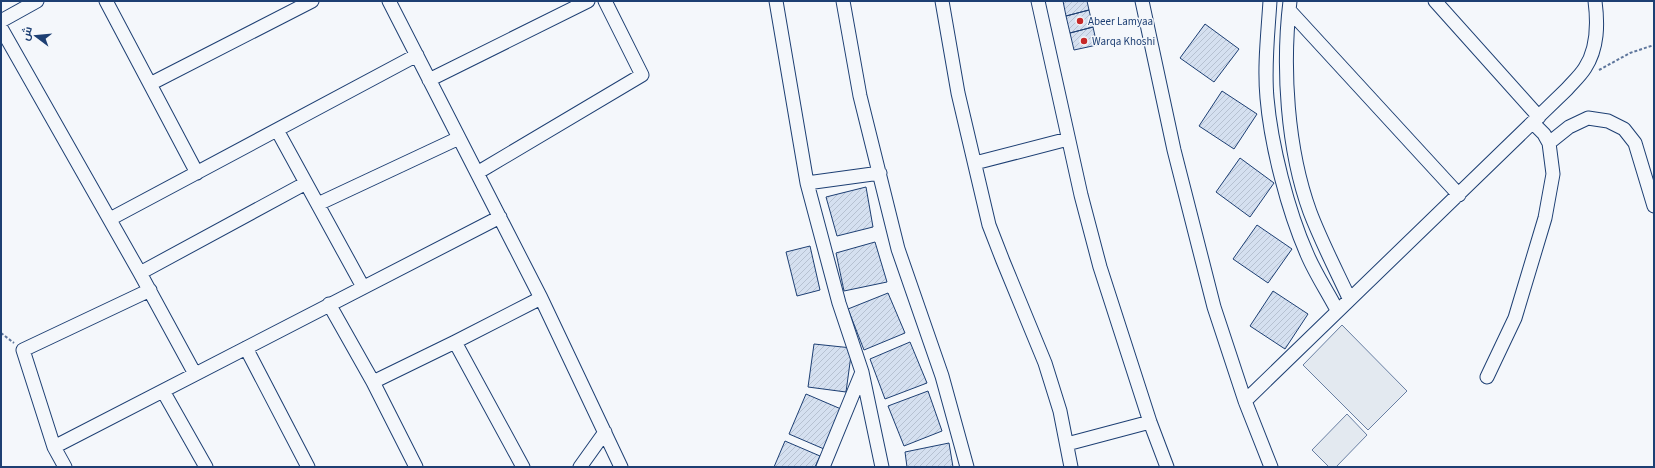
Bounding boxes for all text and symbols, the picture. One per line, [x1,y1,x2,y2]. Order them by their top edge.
place label: Abeer Lamyaa [1088,14,1153,29]
north arrow [16,16,56,56]
marker: Abeer Lamyaa [1075,16,1085,26]
text: ش [18,25,36,42]
place label: Warqa Khoshi [1092,34,1155,49]
marker: Warqa Khoshi [1079,36,1089,46]

